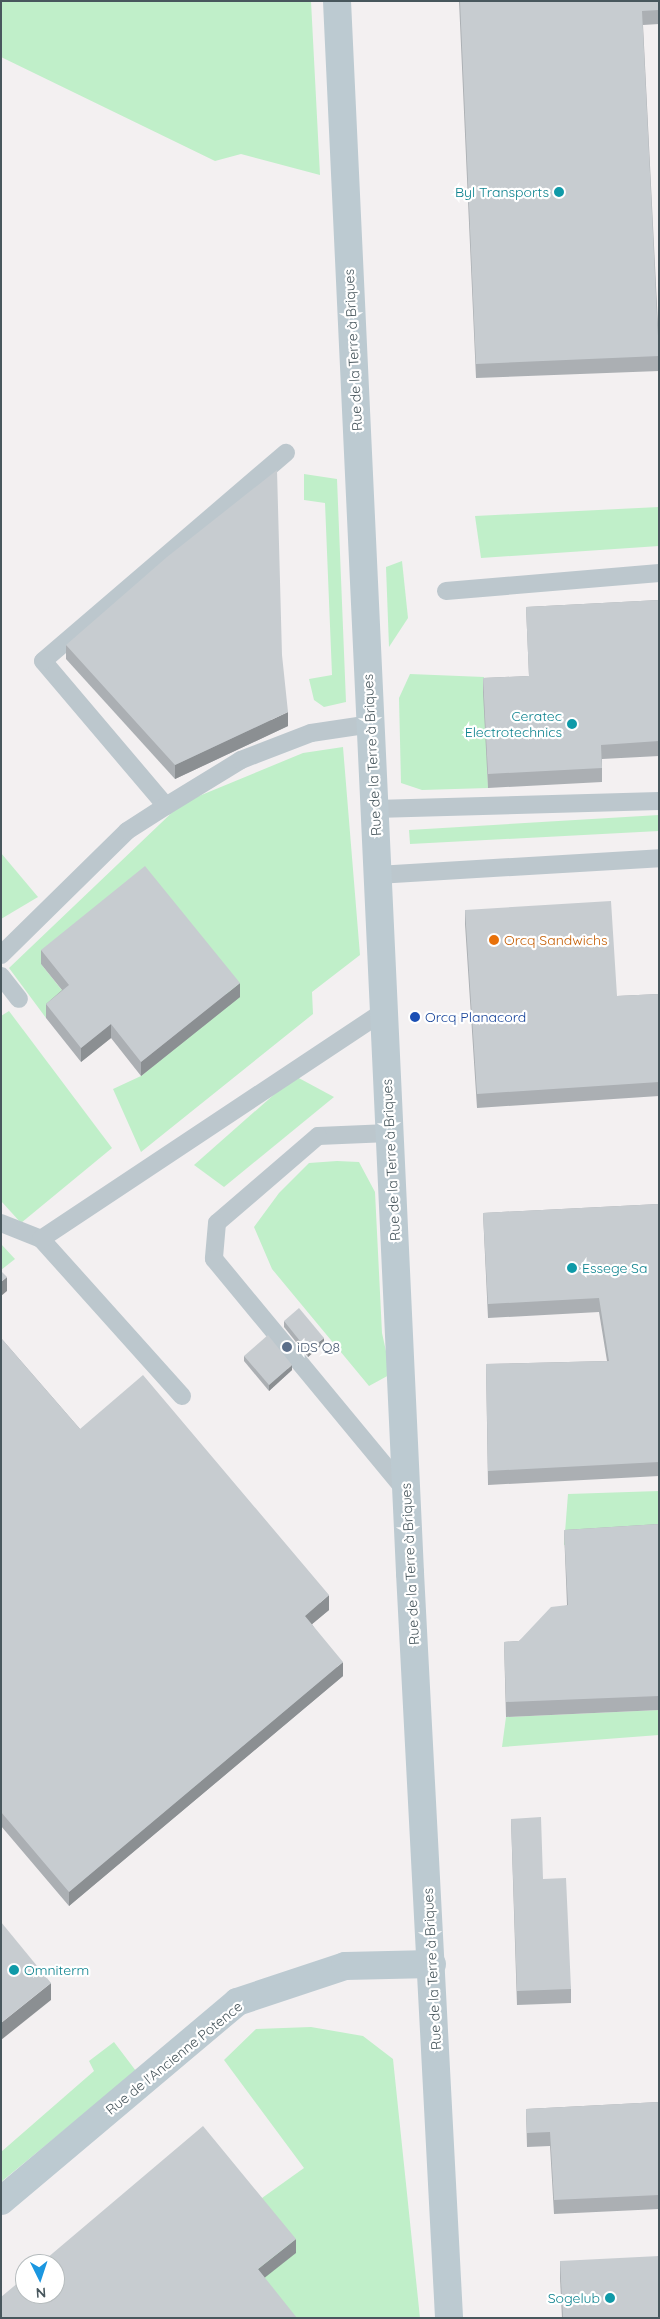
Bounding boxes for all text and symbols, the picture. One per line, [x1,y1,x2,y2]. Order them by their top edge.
place label: Byl Transports [455,184,549,200]
marker: Byl Transports [553,186,565,198]
street label: Rue de la Terre à Briques [340,269,366,431]
street label: Rue de la Terre à Briques [359,674,385,836]
place label: Ceratec Electrotechnics [465,708,562,740]
marker: Ceratec Electrotechnics [566,718,578,730]
place label: Orcq Sandwichs [504,932,608,948]
marker: Orcq Sandwichs [488,934,500,946]
place label: Orcq Planacord [425,1009,526,1025]
marker: Orcq Planacord [409,1011,421,1023]
street label: Rue de la Terre à Briques [378,1079,404,1241]
place label: Essege Sa [582,1260,647,1276]
marker: Essege Sa [566,1262,578,1274]
place label: iDS Q8 [297,1339,340,1355]
marker: iDS Q8 [281,1341,293,1353]
street label: Rue de la Terre à Briques [397,1483,423,1645]
street label: Rue de la Terre à Briques [419,1888,445,2050]
place label: Omniterm [24,1962,89,1978]
marker: Omniterm [8,1964,20,1976]
street label: Rue de l'Ancienne Potence [102,1998,246,2118]
north arrow [15,2254,65,2304]
text: N [35,2284,47,2302]
place label: Sogelub [548,2290,600,2306]
marker: Sogelub [604,2292,616,2304]

